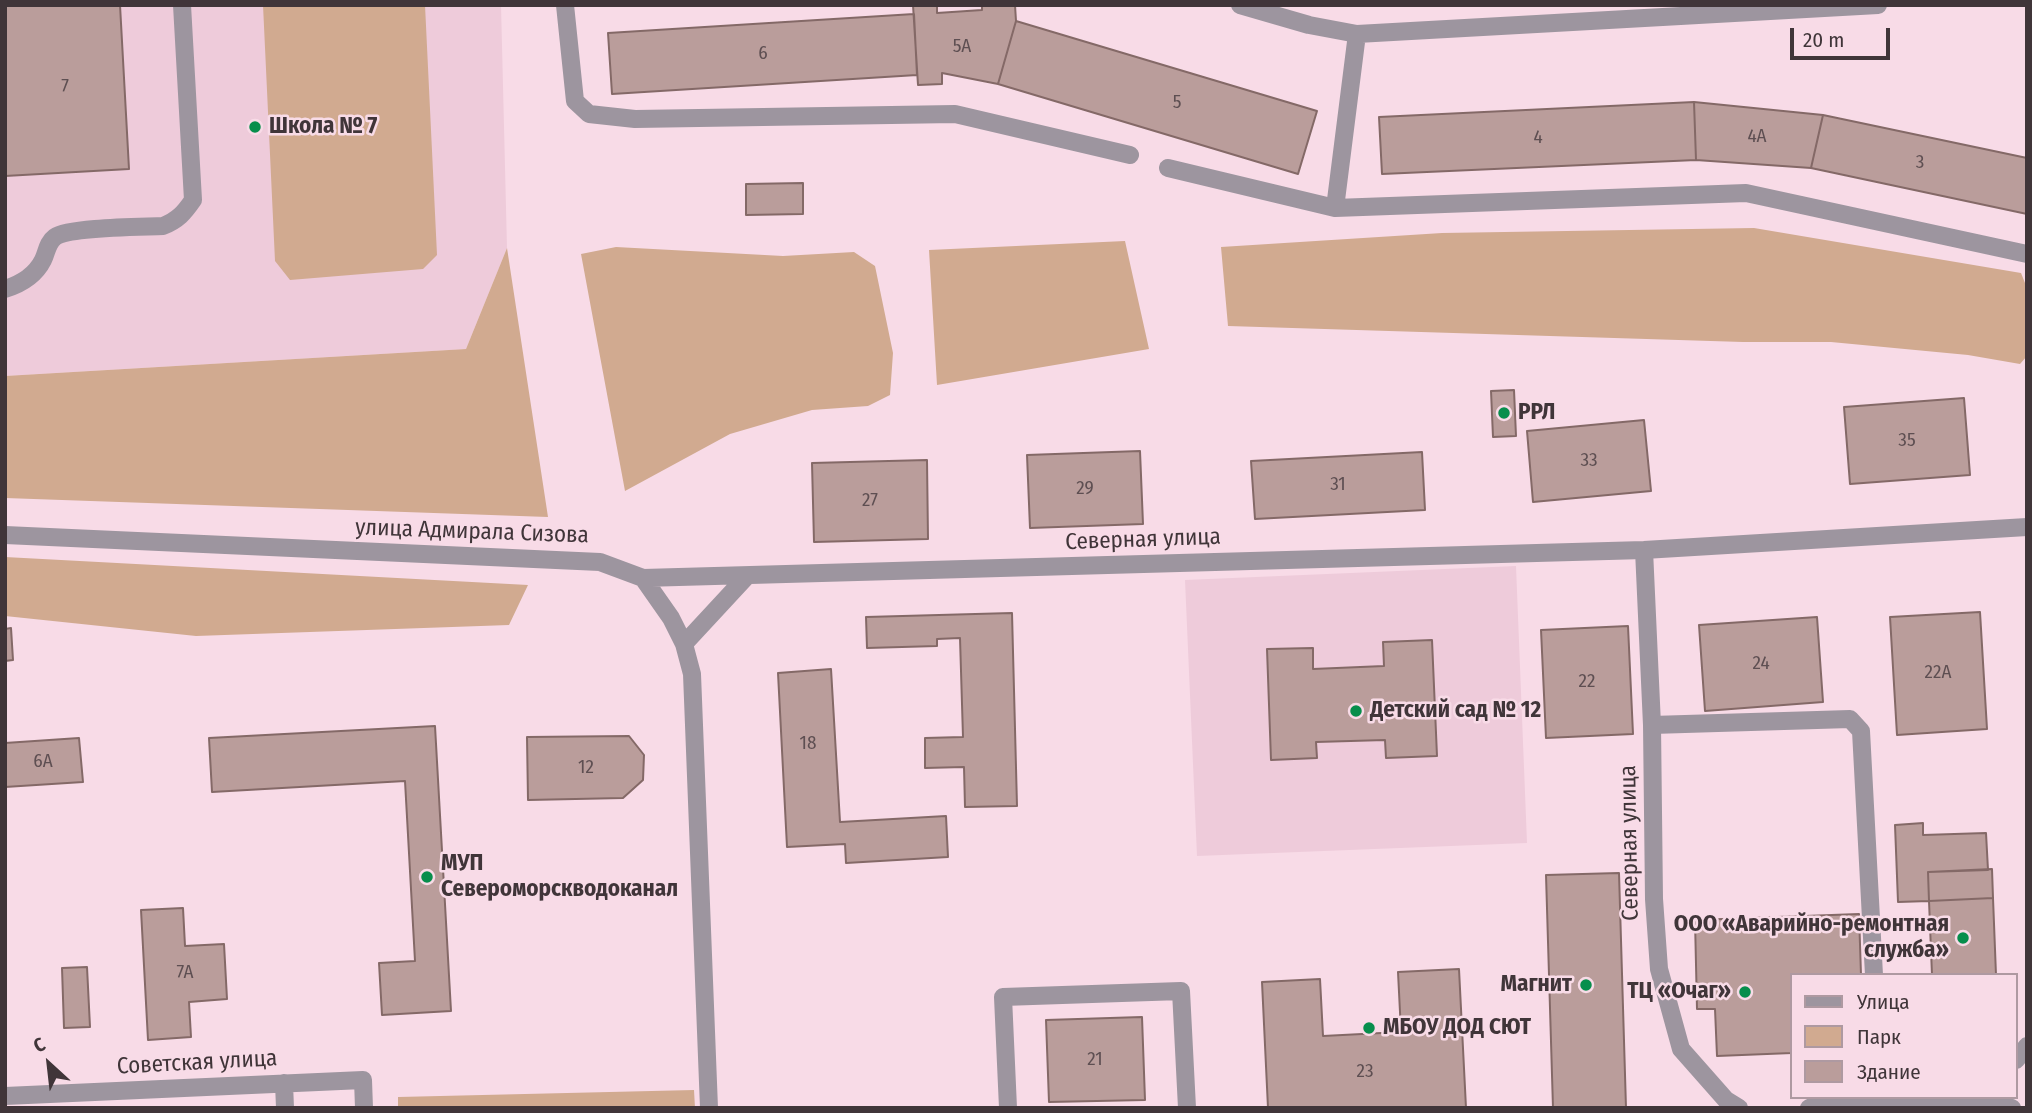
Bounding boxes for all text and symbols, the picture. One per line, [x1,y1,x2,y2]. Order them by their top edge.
scale bar [1794,14,1894,58]
text: 20 m [1803,27,1844,53]
house number: 5А [953,36,971,58]
house number: 6 [758,43,768,65]
house number: 7 [61,76,69,98]
house number: 5 [1173,92,1181,114]
place label: Школа № 7 [269,113,377,141]
marker: Школа № 7 [247,119,263,135]
house number: 4А [1747,126,1767,148]
house number: 4 [1533,127,1543,149]
house number: 3 [1916,152,1924,174]
place label: РРЛ [1518,399,1555,427]
marker: РРЛ [1496,405,1512,421]
house number: 35 [1898,430,1916,452]
house number: 33 [1580,450,1598,472]
house number: 31 [1330,474,1346,496]
house number: 29 [1076,478,1094,500]
house number: 27 [862,490,878,512]
street label: улица Адмирала Сизова [355,514,589,550]
street label: Северная улица [1065,523,1221,557]
house number: 24 [1752,653,1770,675]
house number: 22А [1925,662,1951,684]
house number: 22 [1579,671,1595,693]
place label: Детский сад № 12 [1370,697,1541,725]
marker: Детский сад № 12 [1348,703,1364,719]
house number: 18 [800,733,816,755]
house number: 6А [33,751,53,773]
house number: 12 [578,757,594,779]
street label: Северная улица [1615,765,1645,921]
place label: МУП Североморскводоканал [441,850,678,904]
marker: МУП Североморскводоканал [419,869,435,885]
place label: ООО «Аварийно-ремонтная служба» [1674,911,1949,965]
marker: ООО «Аварийно-ремонтная служба» [1955,930,1971,946]
house number: 7А [176,962,194,984]
place label: Магнит [1501,971,1572,999]
legend [1790,973,2018,1099]
marker: Магнит [1578,977,1594,993]
place label: ТЦ «Очаг» [1627,978,1731,1006]
marker: ТЦ «Очаг» [1737,984,1753,1000]
text: Улица [1857,989,1910,1015]
place label: МБОУ ДОД СЮТ [1383,1014,1531,1042]
marker: МБОУ ДОД СЮТ [1361,1020,1377,1036]
text: Парк [1857,1024,1901,1050]
north arrow [14,1029,84,1099]
text: С [30,1032,49,1057]
street label: Советская улица [116,1045,278,1081]
house number: 21 [1087,1049,1103,1071]
text: Здание [1857,1059,1921,1085]
house number: 23 [1357,1061,1373,1083]

